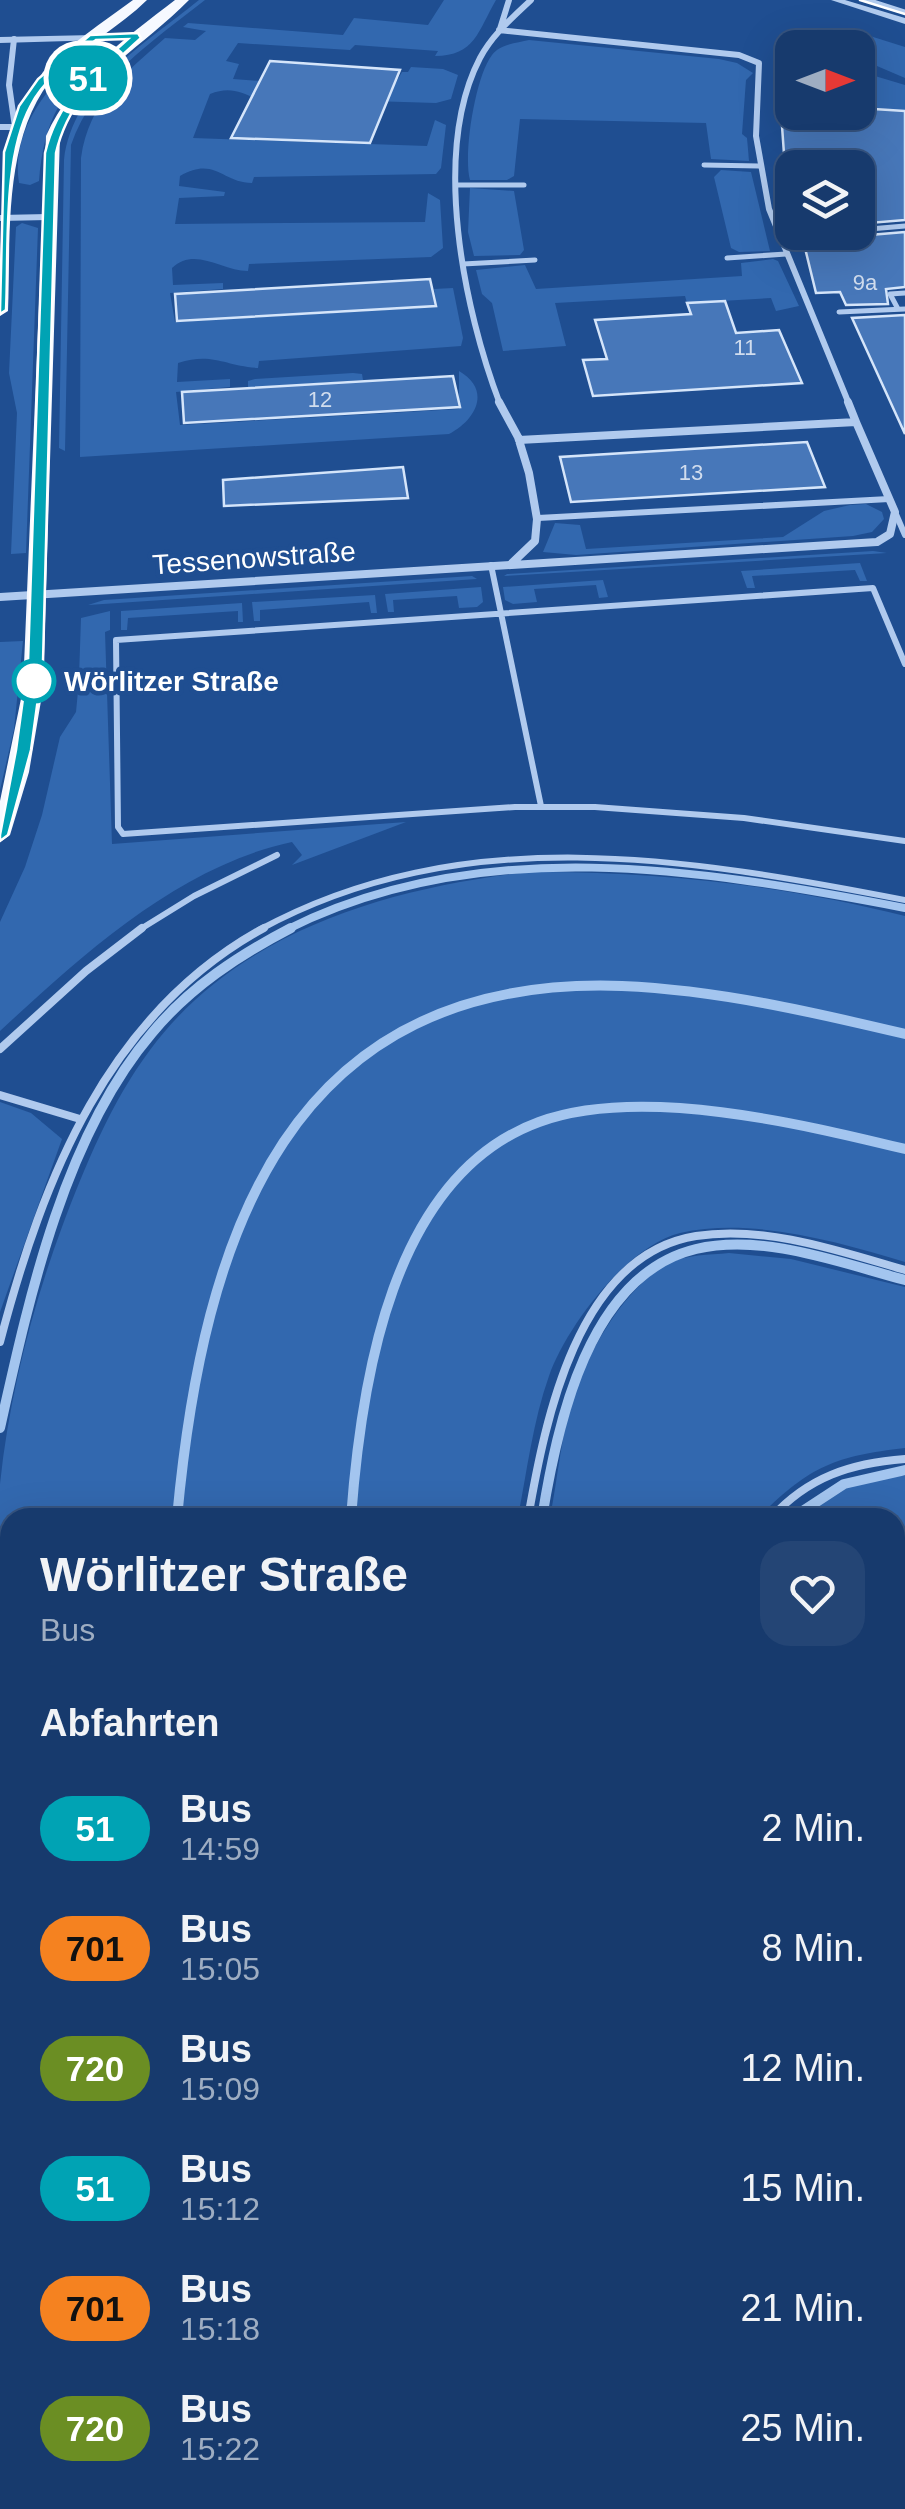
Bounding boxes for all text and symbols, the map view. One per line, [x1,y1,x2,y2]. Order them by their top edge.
north arrow [775,30,875,130]
map controls [775,30,875,250]
line badge: 51 [43,46,133,110]
text: 51 [69,59,107,98]
button: layers [775,150,875,250]
house number: 9a [853,270,878,295]
house number: 11 [734,335,756,360]
house number: 12 [308,387,332,412]
house number: 13 [679,460,703,485]
street label: Tessenowstraße [151,535,357,581]
marker: Wörlitzer Straße [13,660,55,702]
place label: Wörlitzer Straße [64,666,279,697]
button: heart [760,1541,865,1646]
text: Wörlitzer Straße [40,1548,408,1601]
text: Bus [40,1612,95,1648]
text: Abfahrten [40,1702,219,1744]
text: Bus [180,1788,252,1830]
text: 2 Min. [762,1807,865,1849]
text: 51 [76,1809,114,1848]
text: 14:59 [180,1831,260,1867]
text: Bus [180,1908,252,1950]
text: 8 Min. [762,1927,865,1969]
text: 701 [66,1929,124,1968]
text: 15:05 [180,1951,260,1987]
text: Bus [180,2028,252,2070]
text: 12 Min. [740,2047,865,2089]
text: 720 [66,2049,124,2088]
text: 15:09 [180,2071,260,2107]
text: Bus [180,2148,252,2190]
text: 15 Min. [740,2167,865,2209]
text: 51 [76,2169,114,2208]
text: 15:12 [180,2191,260,2227]
text: Bus [180,2268,252,2310]
text: 21 Min. [740,2287,865,2329]
text: 701 [66,2289,124,2328]
text: 15:18 [180,2311,260,2347]
text: Bus [180,2388,252,2430]
text: 25 Min. [740,2407,865,2449]
text: 720 [66,2409,124,2448]
text: 15:22 [180,2431,260,2467]

